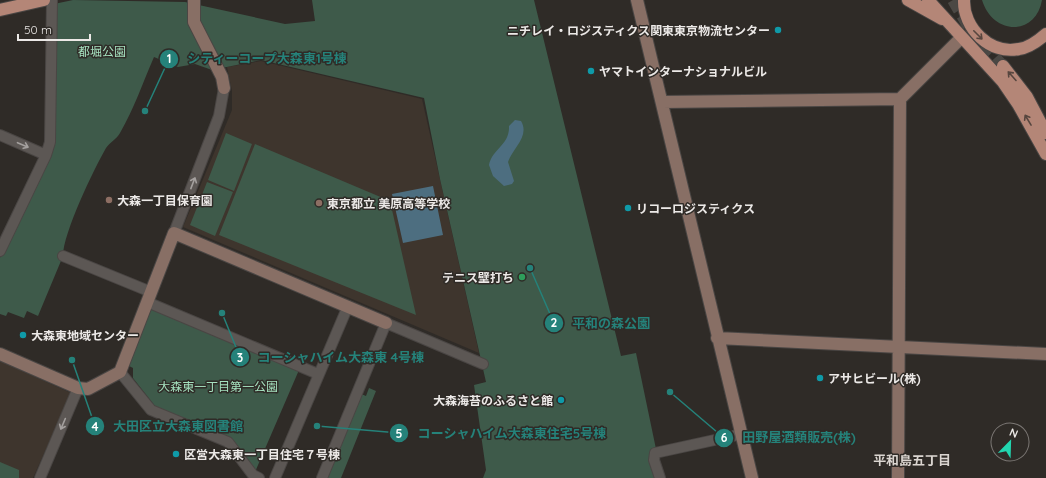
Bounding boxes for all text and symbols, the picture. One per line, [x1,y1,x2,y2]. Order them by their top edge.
scale bar [18,16,90,42]
text: 50 m [24,22,52,37]
place label: ニチレイ・ロジスティクス関東東京物流センター [507,23,770,38]
marker: ニチレイ・ロジスティクス関東東京物流センター [773,25,783,35]
one-way arrow [973,30,983,40]
park label: 都堀公園 [78,44,126,59]
callout: シティーコープ大森東1号棟 [159,46,356,71]
text: シティーコープ大森東1号棟 [187,50,347,66]
text: 1 [167,51,171,66]
place label: ヤマトインターナショナルビル [599,64,767,79]
marker: ヤマトインターナショナルビル [586,66,596,76]
one-way arrow [1007,70,1016,81]
one-way arrow [1024,115,1032,126]
one-way arrow [16,142,28,149]
one-way arrow [189,178,197,190]
place label: 大森一丁目保育園 [117,193,213,208]
marker: 大森一丁目保育園 [104,195,114,205]
place label: 東京都立 美原高等学校 [327,196,450,211]
marker: 東京都立 美原高等学校 [314,198,324,208]
place label: リコーロジスティクス [636,201,755,216]
marker: リコーロジスティクス [623,203,633,213]
place label: テニス壁打ち [442,270,514,285]
marker: テニス壁打ち [517,272,527,282]
callout: 平和の森公園 [544,311,658,336]
text: 2 [551,315,558,330]
text: 平和の森公園 [572,315,650,331]
place label: 大森東地域センター [31,328,139,343]
marker: 大森東地域センター [18,330,28,340]
callout: コーシャハイム大森東 4号棟 [230,345,433,370]
text: コーシャハイム大森東 4号棟 [258,349,424,365]
text: 3 [237,350,243,365]
place label: アサヒビール(株) [828,371,921,386]
marker: アサヒビール(株) [815,373,825,383]
park label: 大森東一丁目第一公園 [158,379,278,394]
place label: 大森海苔のふるさと館 [433,393,553,408]
marker: 大森海苔のふるさと館 [556,395,566,405]
callout: 大田区立大森東図書館 [85,414,251,439]
one-way arrow [59,417,66,429]
text: 大田区立大森東図書館 [113,418,243,434]
text: 4 [91,419,99,434]
callout: コーシャハイム大森東住宅5号棟 [389,421,614,446]
north arrow [990,422,1030,462]
text: コーシャハイム大森東住宅5号棟 [418,425,606,441]
callout: 田野屋酒類販売(株) [714,425,863,450]
text: N [1007,425,1020,441]
text: 5 [396,426,403,441]
text: 田野屋酒類販売(株) [742,429,856,445]
text: 6 [721,430,728,445]
place label: 区営大森東一丁目住宅７号棟 [184,447,340,462]
marker: 区営大森東一丁目住宅７号棟 [171,449,181,459]
district label: 平和島五丁目 [873,452,951,468]

